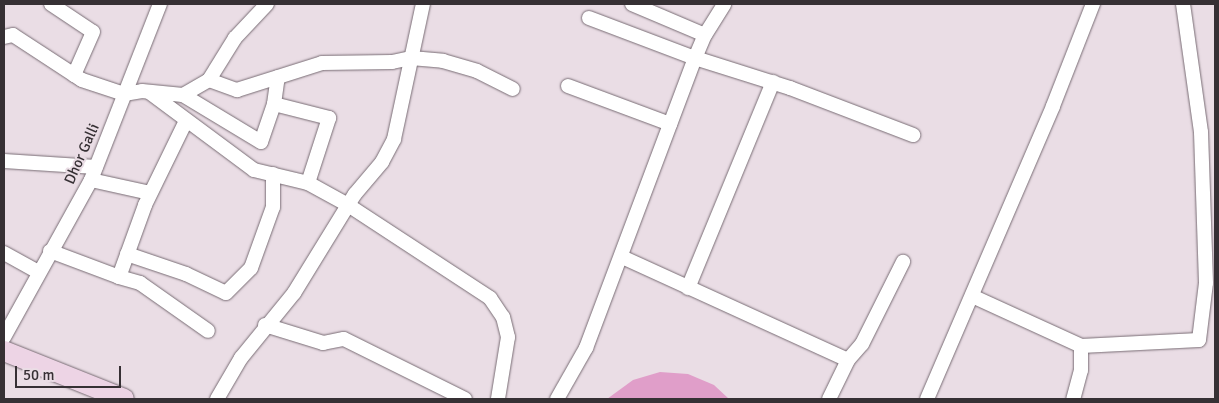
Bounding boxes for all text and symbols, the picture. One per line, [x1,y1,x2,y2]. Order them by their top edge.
street label: Dhor Galli [61,121,103,187]
scale bar [18,356,124,388]
text: 50 m [23,366,54,384]

